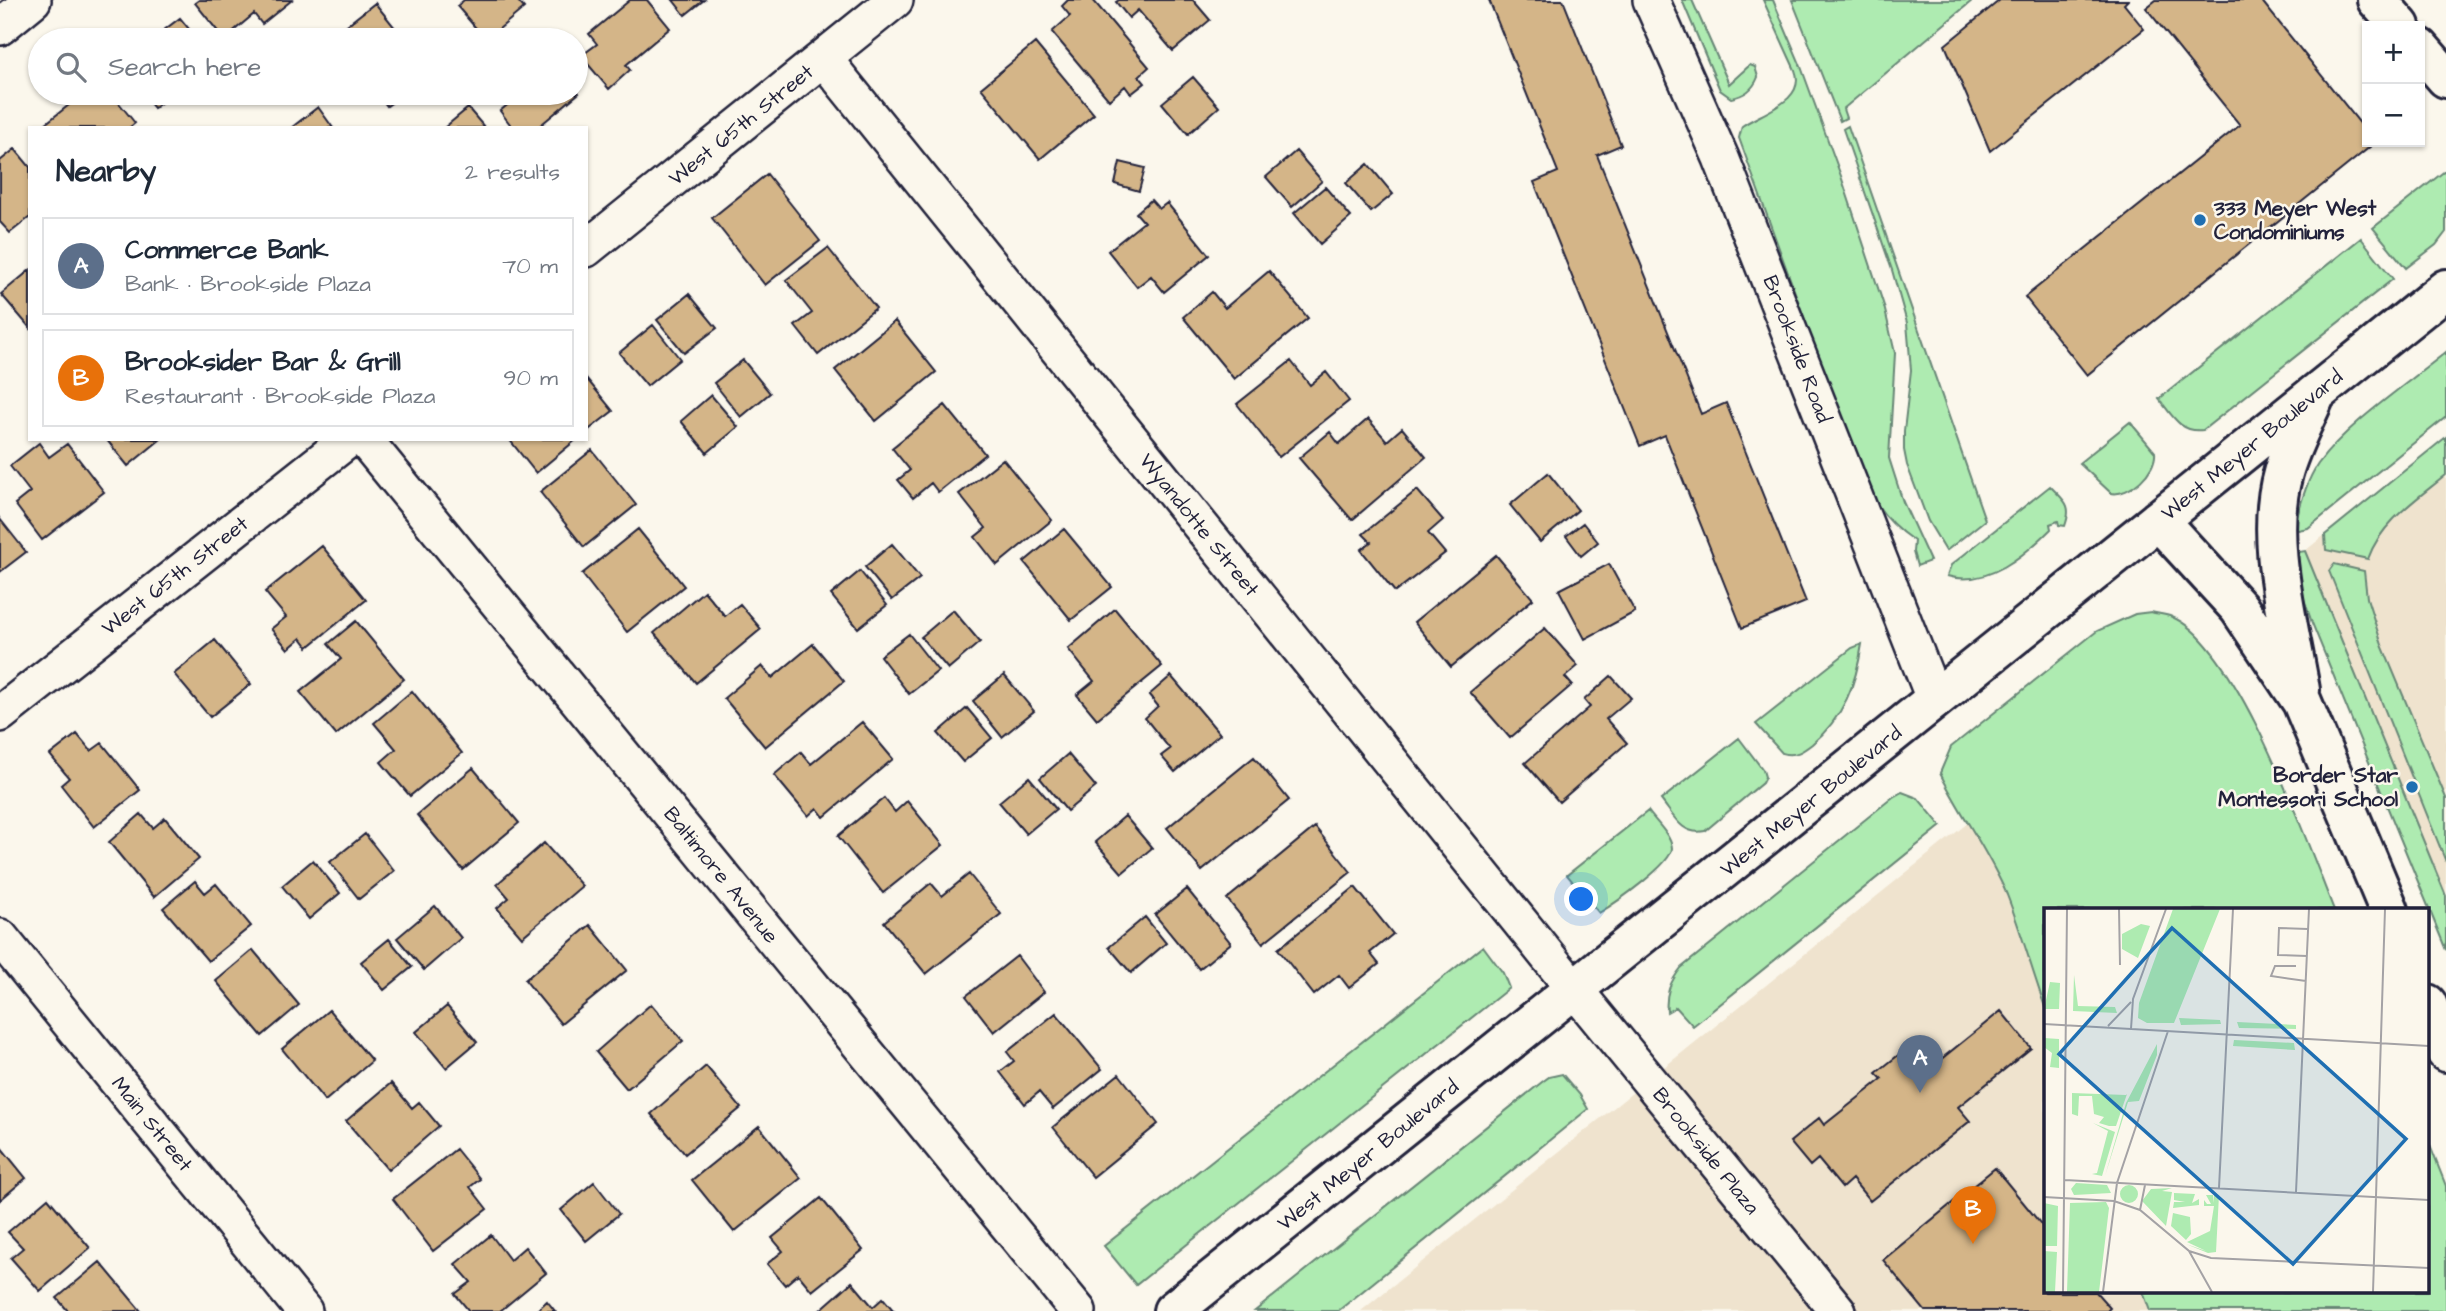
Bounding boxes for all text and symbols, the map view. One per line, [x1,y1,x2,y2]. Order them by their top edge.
map controls [2362,21,2425,147]
button: + [2362,21,2425,84]
search box [28,28,588,105]
icon: search [52,48,90,86]
text: Search here [108,49,261,85]
street label: West 65th Street [662,57,820,192]
button: − [2362,84,2425,147]
text: Nearby [56,151,156,193]
text: 2 results [465,156,560,188]
place label: 333 Meyer West Condominiums [2213,194,2377,247]
marker: 333 Meyer West Condominiums [2192,212,2208,228]
text: Commerce Bank [125,232,329,268]
text: A [74,250,88,282]
text: 70 m [502,250,558,282]
text: Bank · Brookside Plaza [125,268,371,300]
street label: Brookside Road [1756,271,1838,427]
text: Brooksider Bar & Grill [125,344,401,380]
text: B [73,362,89,394]
text: 90 m [503,362,558,394]
street label: West Meyer Boulevard [2155,362,2350,529]
text: Restaurant · Brookside Plaza [125,380,436,412]
street label: Wyandotte Street [1131,447,1266,604]
street label: West 65th Street [96,509,255,642]
street label: West Meyer Boulevard [1714,718,1909,885]
place label: Border Star Montessori School [2218,761,2399,814]
marker: Border Star Montessori School [2404,779,2420,795]
street label: Baltimore Avenue [657,800,785,950]
your location [1564,882,1598,916]
inset map [2044,908,2428,1294]
pin: A [1897,1035,1943,1093]
street label: Main Street [105,1070,200,1178]
street label: West Meyer Boulevard [1271,1072,1466,1239]
street label: Brookside Plaza [1646,1081,1766,1221]
pin: B [1950,1186,1996,1244]

